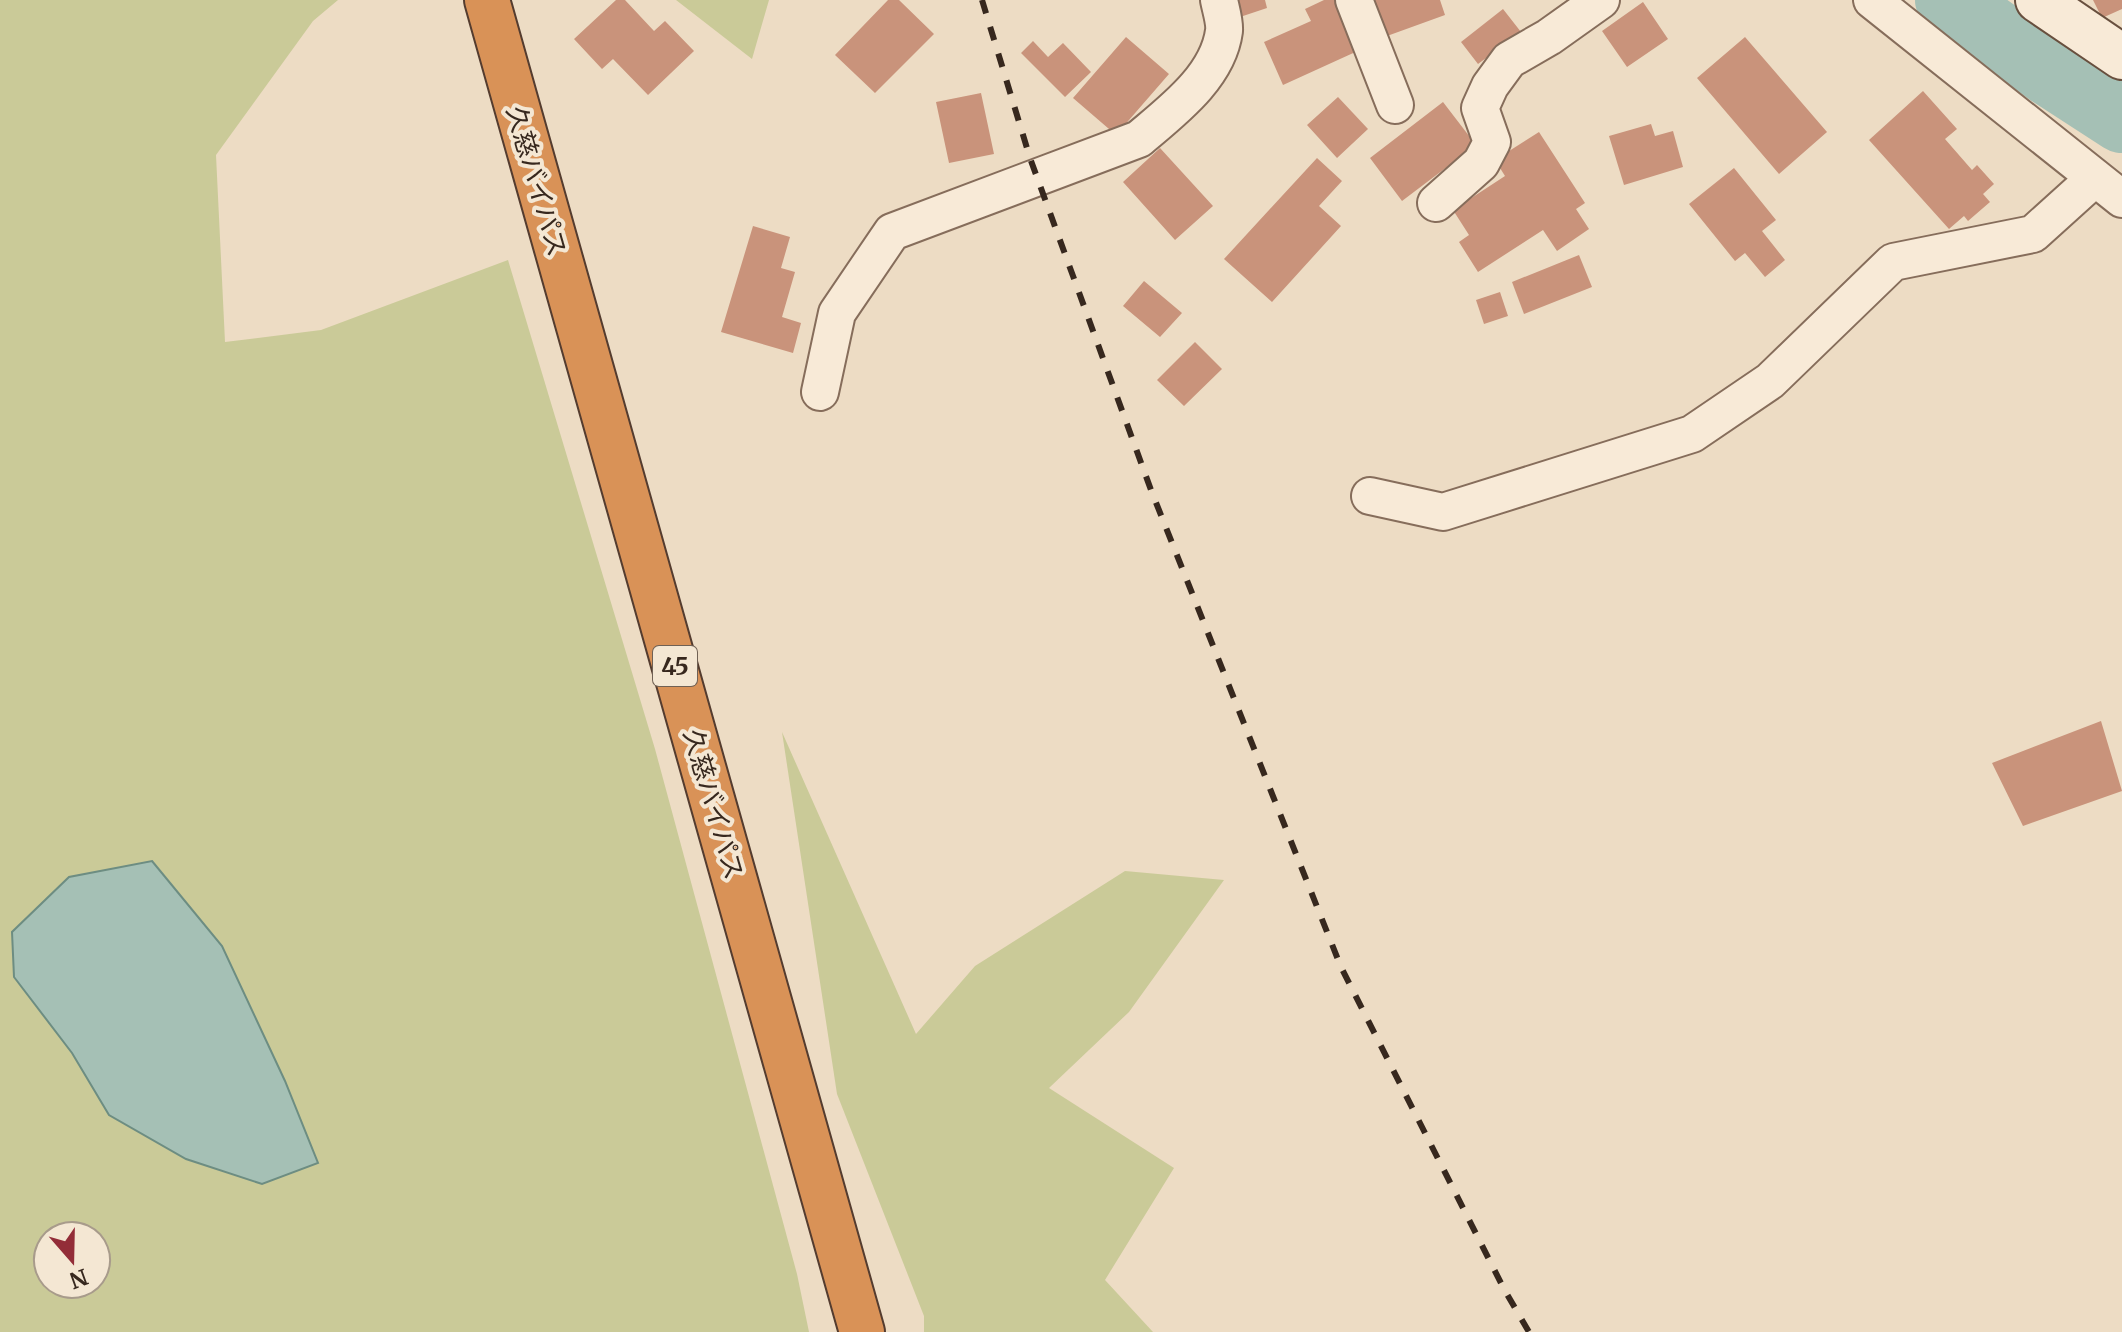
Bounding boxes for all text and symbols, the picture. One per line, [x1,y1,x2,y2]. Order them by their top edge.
street label: 久慈バイパス [500,102,574,260]
road number: 45 [653,646,697,686]
street label: 久慈バイパス [677,725,751,883]
north arrow [32,1220,112,1300]
text: N [65,1263,92,1295]

